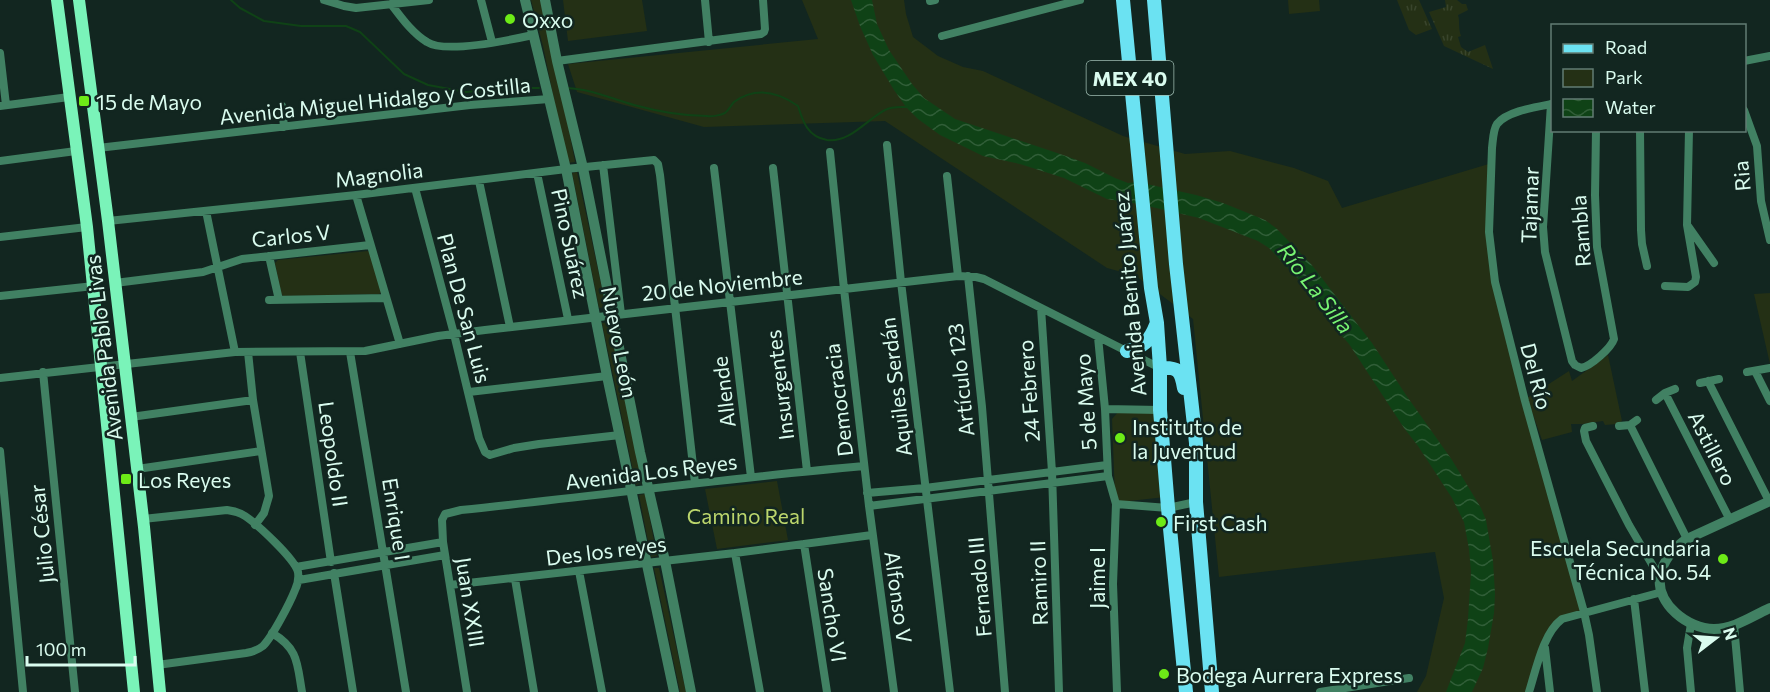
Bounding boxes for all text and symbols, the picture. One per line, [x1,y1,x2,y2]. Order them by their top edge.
place label: Oxxo [522,7,573,32]
marker: Oxxo [503,12,517,26]
legend [1551,24,1746,132]
text: Road [1605,36,1647,58]
road number: MEX 40 [1086,61,1174,95]
text: Park [1605,66,1643,88]
street label: Avenida Miguel Hidalgo y Costilla [218,71,532,129]
place label: 15 de Mayo [96,89,202,114]
marker: 15 de Mayo [77,94,91,108]
text: Water [1605,96,1656,118]
street label: Magnolia [334,156,424,192]
street label: Ria [1727,160,1755,192]
street label: Tajamar [1515,166,1543,244]
street label: Pino Suárez [547,186,595,300]
street label: Avenida Benito Juárez [1108,191,1150,397]
street label: Rambla [1565,194,1595,268]
street label: Carlos V [250,218,332,252]
street label: Plan De San Luis [433,230,497,386]
water label: Río La Silla [1272,237,1360,339]
street label: Avenida Pablo Livas [79,254,127,442]
street label: 20 de Noviembre [640,263,804,305]
street label: Nuevo León [597,284,643,400]
street label: Aquiles Serdán [874,316,916,458]
street label: Artículo 123 [942,322,978,438]
street label: Insurgentes [760,328,798,442]
street label: 24 Febrero [1012,339,1044,443]
street label: Del Río [1516,340,1558,412]
street label: Democracia [819,342,857,458]
street label: 5 de Mayo [1069,353,1101,451]
street label: Allende [706,355,740,429]
street label: Leopoldo II [314,400,354,508]
street label: Astillero [1684,407,1742,489]
place label: Instituto de la Juventud [1132,414,1242,463]
marker: Instituto de la Juventud [1113,431,1127,445]
street label: Avenida Los Reyes [564,448,738,494]
place label: Los Reyes [138,467,231,492]
marker: Los Reyes [119,472,133,486]
street label: Enrique I [378,476,416,562]
street label: Julio César [23,483,59,585]
park label: Camino Real [687,503,805,528]
place label: First Cash [1173,510,1268,535]
marker: First Cash [1154,515,1168,529]
street label: Des los reyes [544,530,668,570]
place label: Escuela Secundaria Técnica No. 54 [1530,535,1711,584]
street label: Fernado III [962,536,996,638]
street label: Ramiro II [1024,540,1052,626]
street label: Jaime I [1084,547,1109,609]
street label: Alfonso V [880,549,918,645]
marker: Escuela Secundaria Técnica No. 54 [1716,552,1730,566]
street label: Juan XXIII [452,555,490,649]
street label: Sancho VI [813,566,853,664]
north arrow [1686,608,1746,668]
text: N [1720,625,1742,642]
scale bar [27,629,135,667]
text: 100 m [36,638,86,660]
place label: Bodega Aurrera Express [1176,662,1402,687]
marker: Bodega Aurrera Express [1157,667,1171,681]

